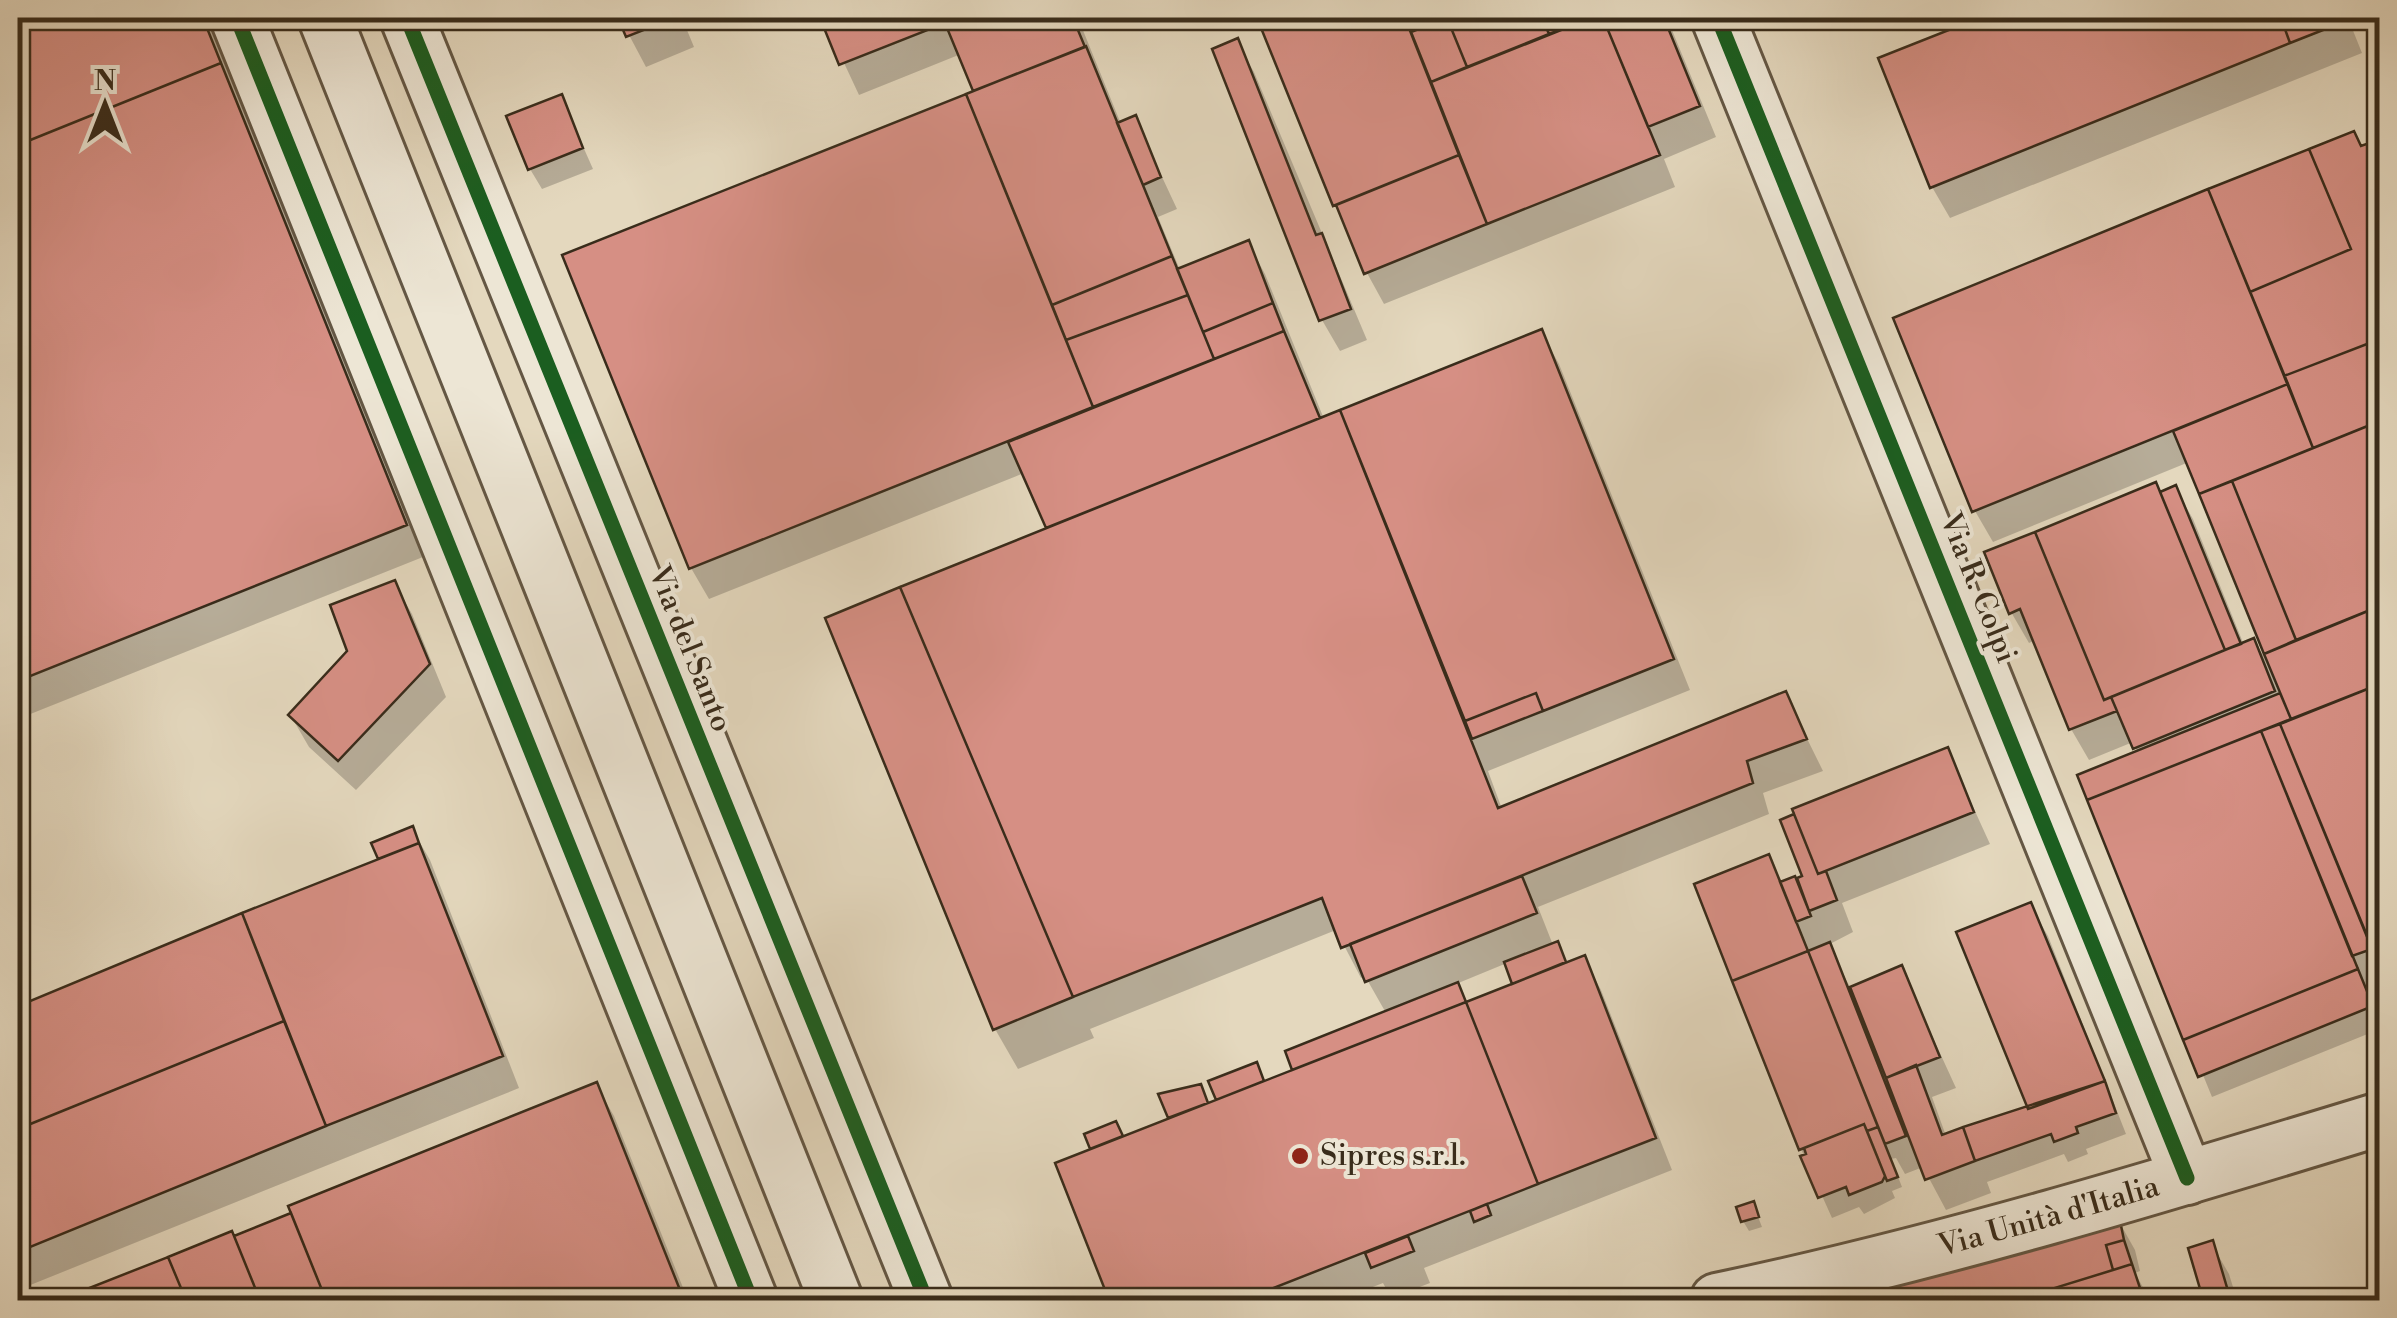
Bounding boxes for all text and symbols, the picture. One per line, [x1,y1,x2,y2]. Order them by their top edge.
north arrow [55,55,155,155]
text: N [94,64,116,99]
street label: Via R. Colpi [1930,507,2025,669]
street label: Via del Santo [639,560,741,738]
place label: Sipres s.r.l. [1320,1137,1466,1175]
marker: Sipres s.r.l. [1289,1145,1311,1167]
street label: Via Unità d'Italia [1933,1167,2164,1266]

